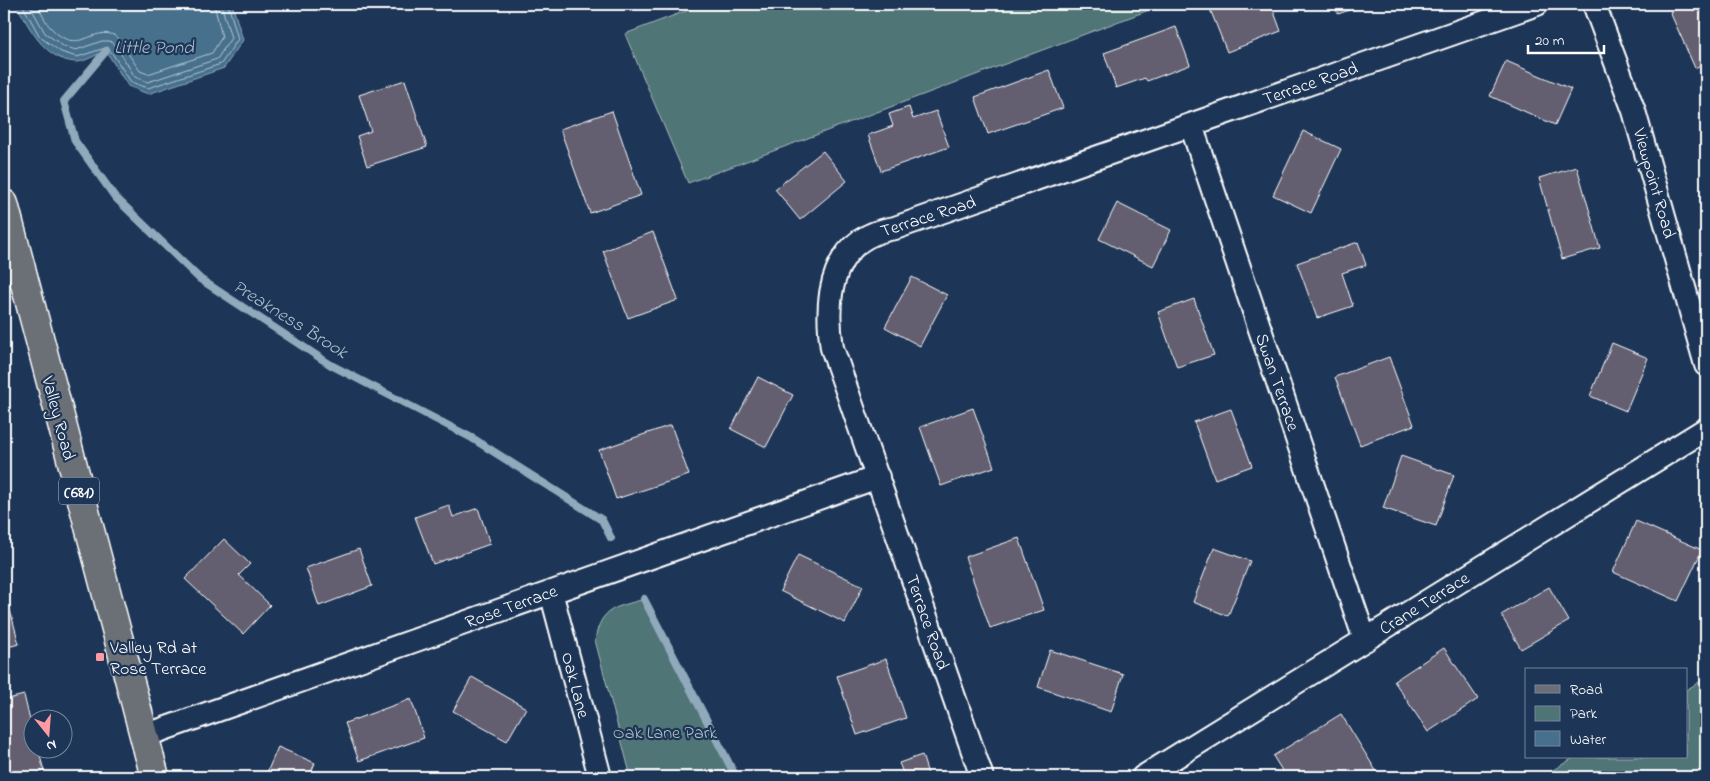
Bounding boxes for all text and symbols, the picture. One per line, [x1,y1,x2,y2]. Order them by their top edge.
scale bar [1528,22,1604,54]
text: 20 m [1535,30,1565,52]
water label: Little Pond [114,35,195,62]
street label: Terrace Road [1260,56,1362,113]
street label: Viewpoint Road [1625,124,1681,242]
street label: Terrace Road [878,190,980,246]
water label: Preakness Brook [227,274,353,367]
street label: Swan Terrace [1247,330,1305,436]
street label: Valley Road [33,373,81,463]
road number: (681) [59,478,99,504]
street label: Crane Terrace [1375,566,1476,643]
street label: Terrace Road [898,572,955,674]
street label: Rose Terrace [462,579,562,637]
place label: Valley Rd at Rose Terrace [109,636,207,683]
street label: Oak Lane [553,650,596,722]
marker: Valley Rd at Rose Terrace [94,651,106,663]
legend [1525,668,1688,758]
text: Road [1570,679,1603,701]
text: Park [1570,703,1598,725]
north arrow [22,708,72,758]
park label: Oak Lane Park [613,721,717,747]
text: Water [1570,729,1606,751]
text: N [44,734,59,756]

